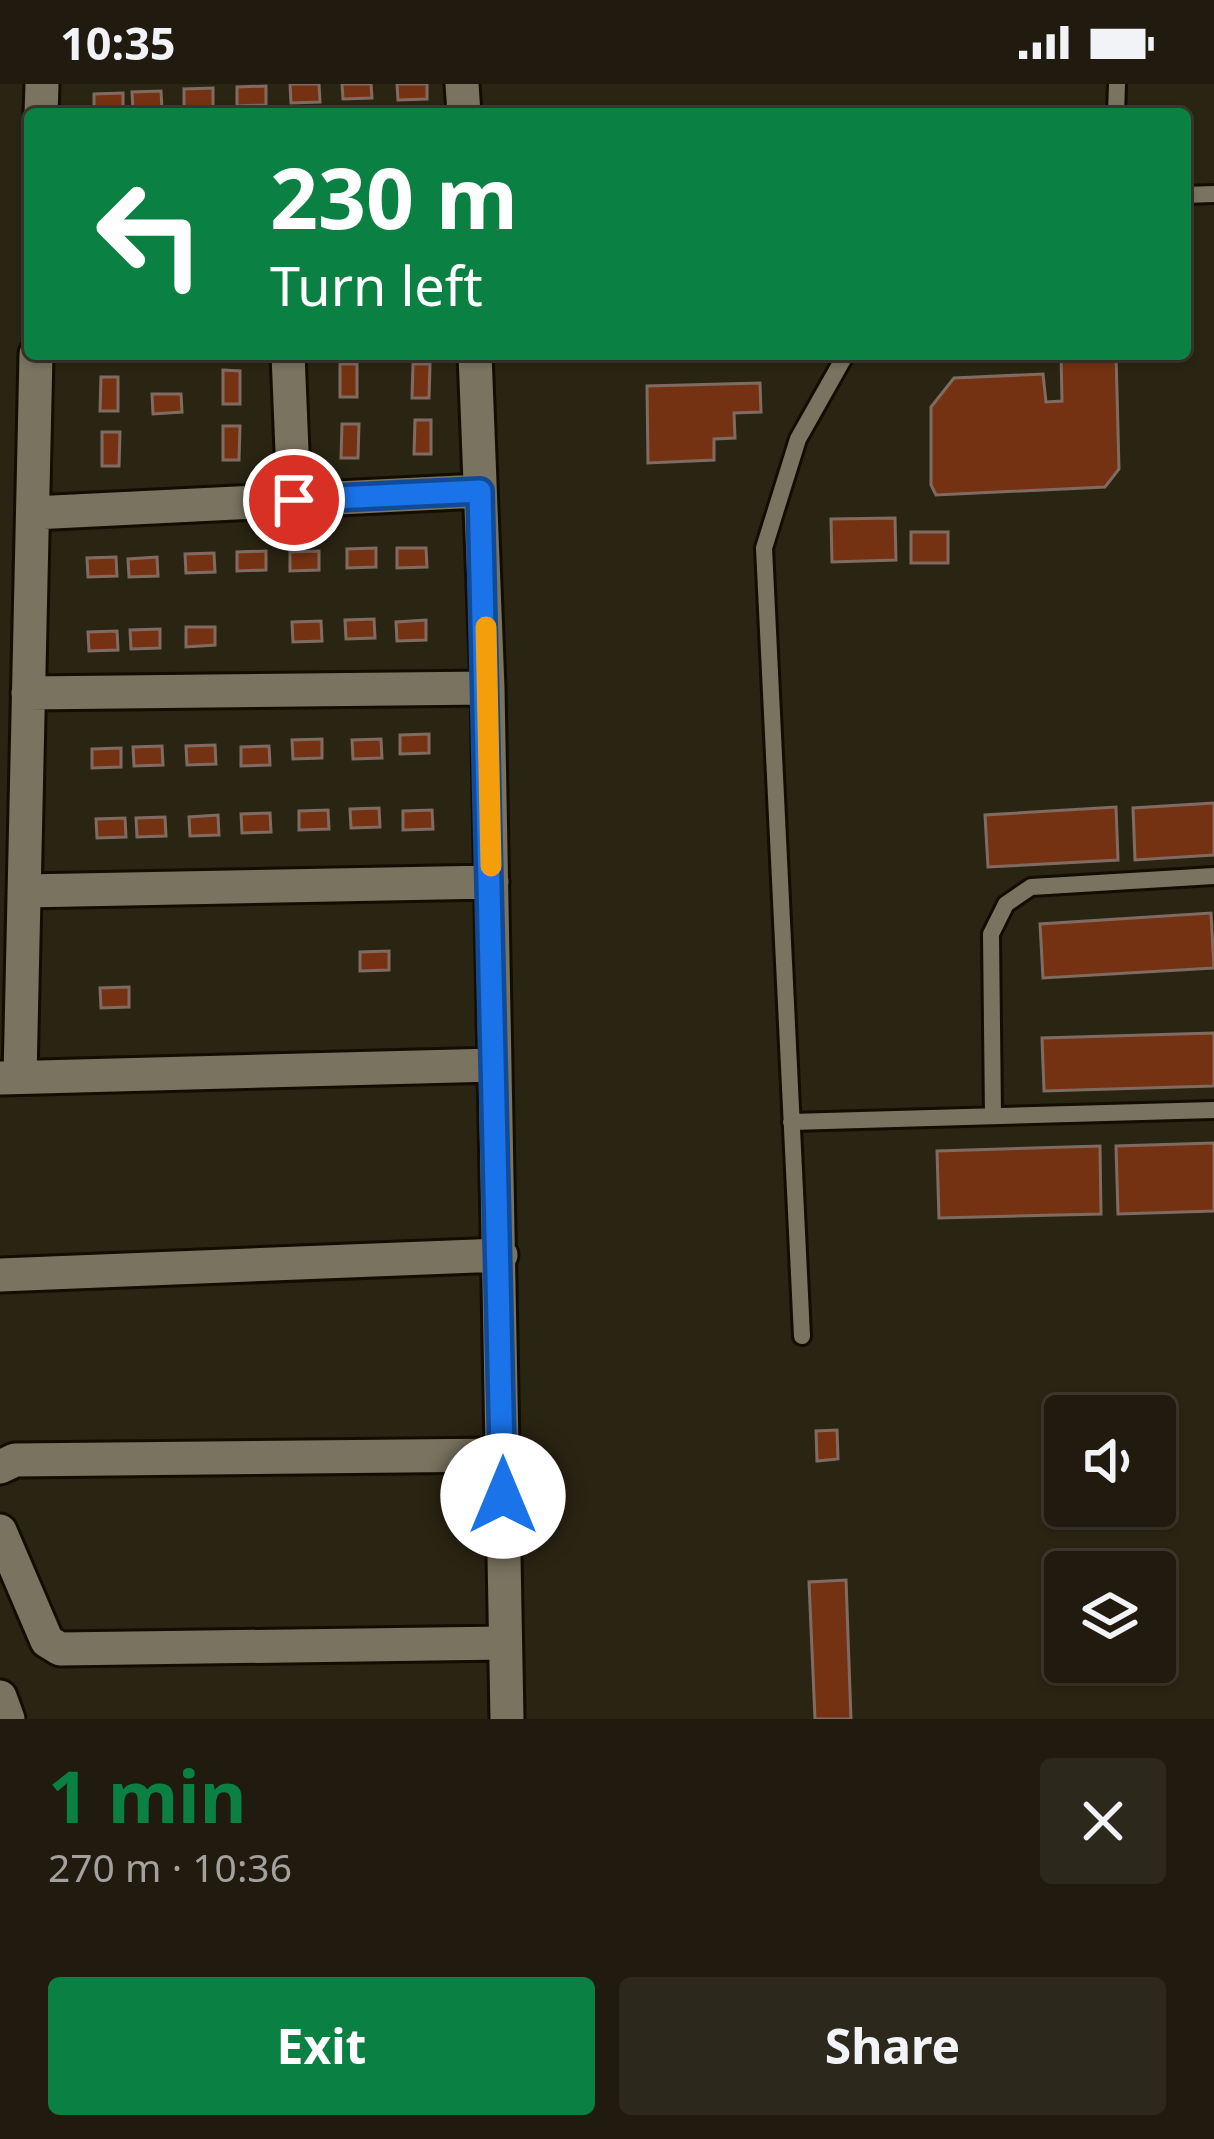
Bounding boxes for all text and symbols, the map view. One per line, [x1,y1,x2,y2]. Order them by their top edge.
text: 10:35 [60,12,176,73]
text: 230 m [270,139,518,254]
icon: left [72,156,228,312]
text: Turn left [270,248,483,322]
pin [243,449,345,551]
icon: arrive [261,467,327,533]
map controls [1044,1395,1176,1683]
button: sound [1044,1395,1176,1527]
position arrow [440,1433,566,1559]
button: layers [1044,1551,1176,1683]
text: 1 min [48,1746,246,1844]
button: close [1040,1758,1166,1884]
text: 270 m · 10:36 [48,1840,292,1893]
button: Exit [48,1977,595,2115]
button: Share [619,1977,1166,2115]

